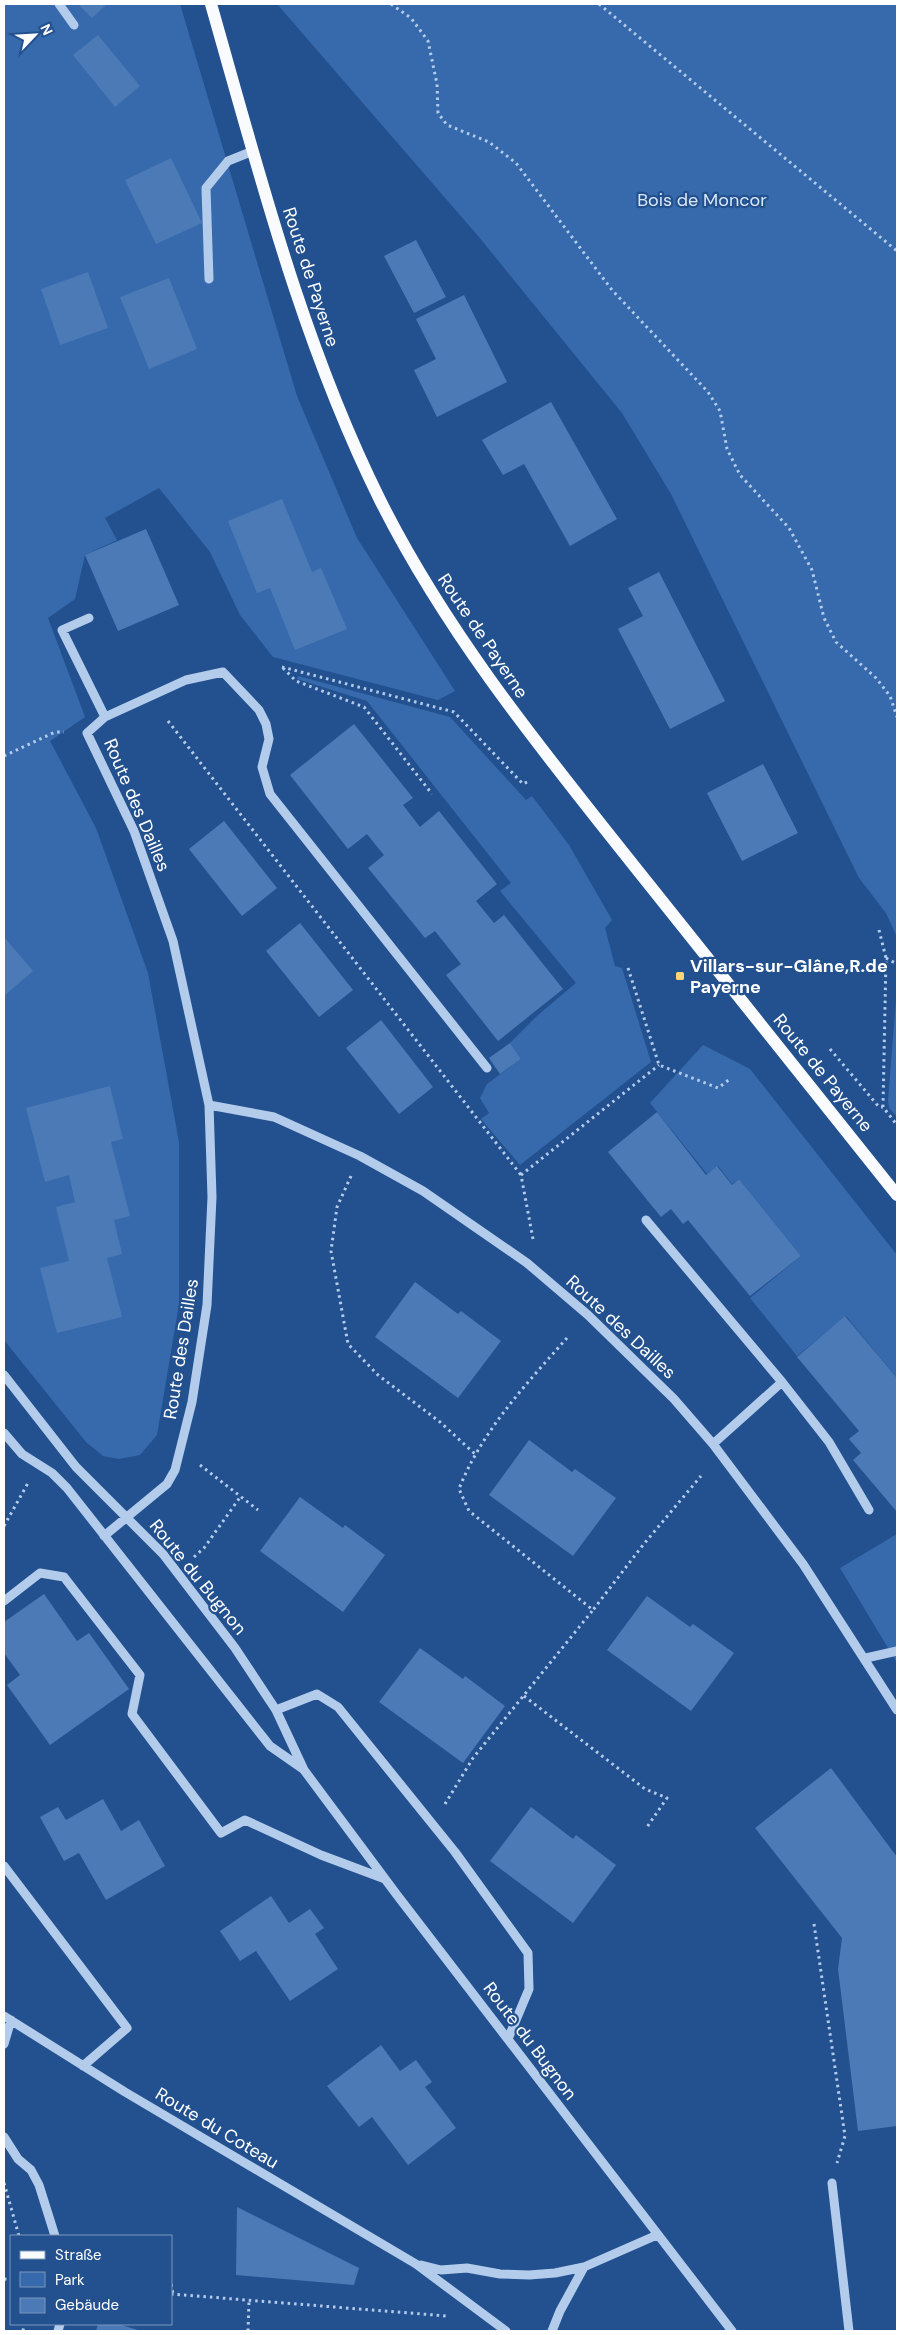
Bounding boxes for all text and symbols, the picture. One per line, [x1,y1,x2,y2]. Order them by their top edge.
north arrow [10,10,60,60]
text: N [36,21,57,38]
park label: Bois de Moncor [637,188,767,212]
street label: Route de Payerne [277,204,345,350]
street label: Route de Payerne [432,569,534,703]
street label: Route des Dailles [98,735,176,875]
place label: Villars-sur-Glâne,R.de Payerne [690,954,888,999]
marker: Villars-sur-Glâne,R.de Payerne [674,970,686,982]
street label: Route de Payerne [768,1009,878,1137]
street label: Route des Dailles [561,1270,681,1384]
street label: Route des Dailles [158,1277,204,1421]
street label: Route du Bugnon [144,1514,252,1640]
street label: Route du Bugnon [478,1977,582,2105]
street label: Route du Coteau [151,2082,283,2174]
legend [10,2235,172,2325]
text: Straße [55,2245,102,2265]
text: Park [55,2270,85,2290]
text: Gebäude [55,2295,119,2315]

